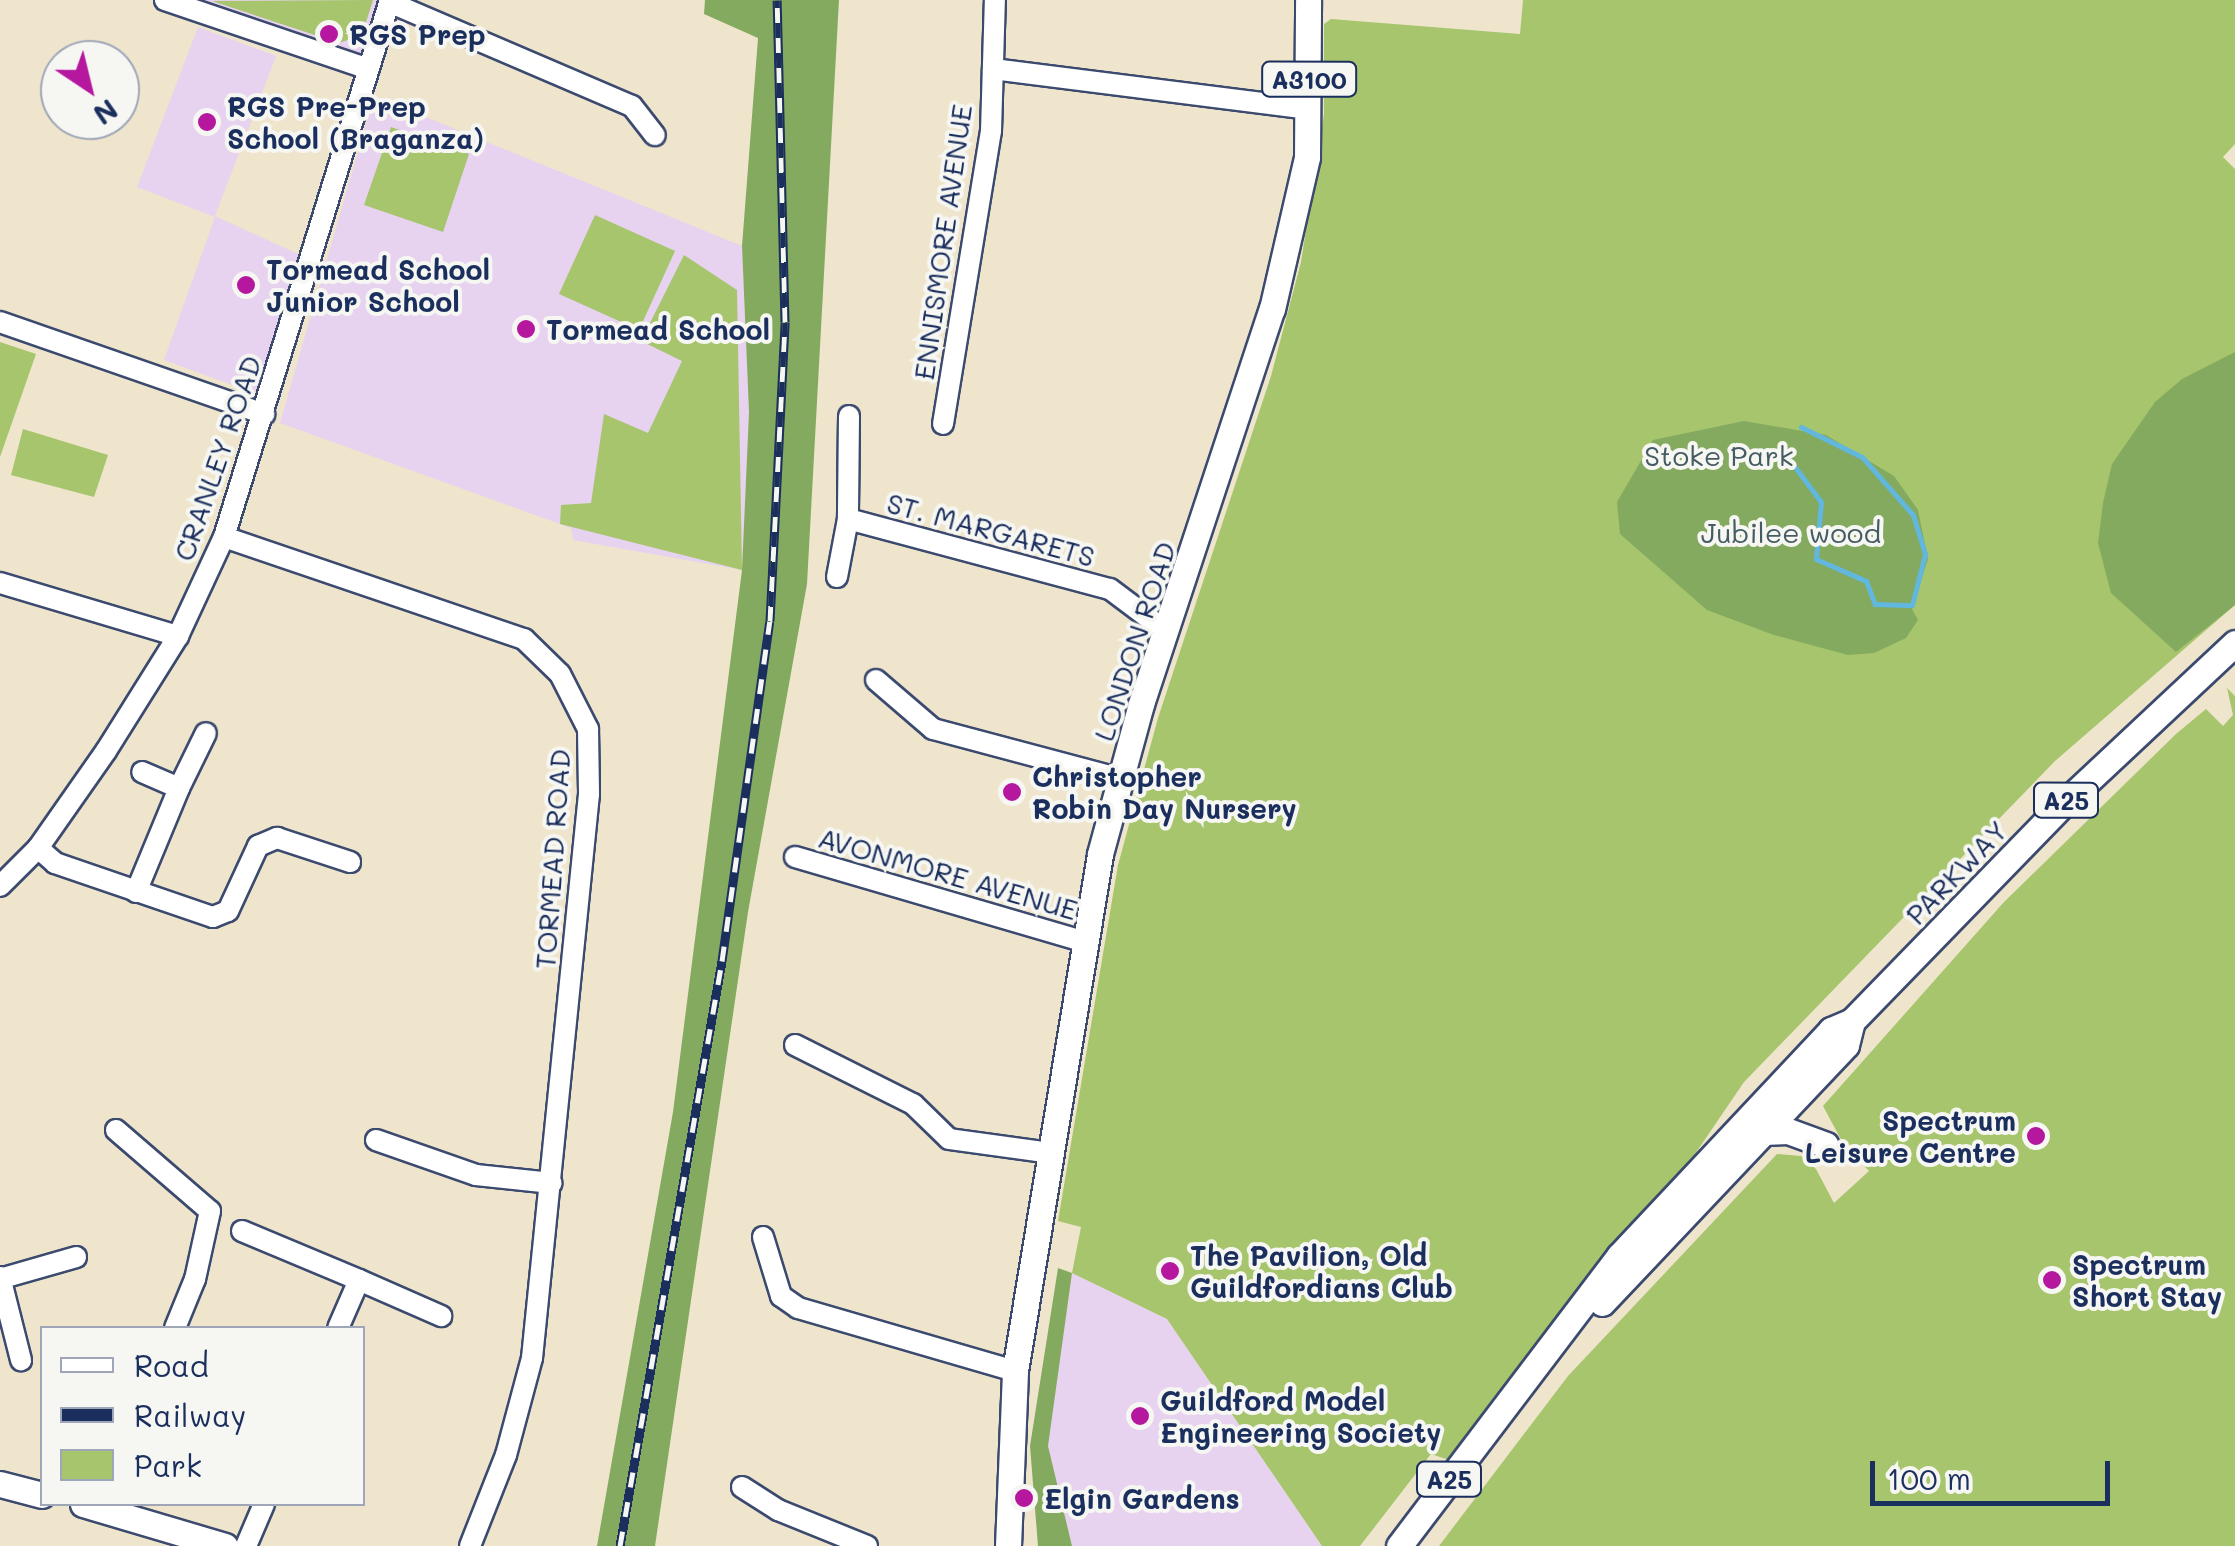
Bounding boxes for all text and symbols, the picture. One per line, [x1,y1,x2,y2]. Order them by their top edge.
place label: RGS Prep [349,17,486,51]
marker: RGS Prep [318,23,340,45]
north arrow [40,40,140,140]
road number: A3100 [1259,59,1359,99]
place label: RGS Pre-Prep School (Braganza) [227,89,484,155]
text: N [87,92,125,134]
street label: ENNISMORE AVENUE [906,102,978,382]
marker: RGS Pre-Prep School (Braganza) [196,111,218,133]
place label: Tormead School Junior School [266,252,490,318]
marker: Tormead School Junior School [235,274,257,296]
place label: Tormead School [546,312,770,346]
marker: Tormead School [515,318,537,340]
street label: CRANLEY ROAD [166,351,268,565]
park label: Stoke Park [1644,438,1794,472]
street label: ST. MARGARETS [883,485,1099,573]
park label: Jubilee wood [1701,515,1881,549]
street label: LONDON ROAD [1086,537,1182,745]
street label: TORMEAD ROAD [528,748,576,970]
place label: Christopher Robin Day Nursery [1032,759,1297,825]
road number: A25 [2031,780,2101,820]
marker: Christopher Robin Day Nursery [1001,781,1023,803]
street label: PARKWAY [1898,813,2014,931]
street label: AVONMORE AVENUE [815,820,1081,926]
place label: Spectrum Leisure Centre [1805,1103,2016,1169]
marker: Spectrum Leisure Centre [2025,1125,2047,1147]
place label: The Pavilion, Old Guildfordians Club [1190,1238,1453,1304]
place label: Spectrum Short Stay [2072,1247,2222,1313]
marker: The Pavilion, Old Guildfordians Club [1159,1260,1181,1282]
marker: Spectrum Short Stay [2041,1269,2063,1291]
legend [40,1326,365,1506]
text: Road [134,1345,209,1385]
place label: Guildford Model Engineering Society [1160,1383,1442,1449]
text: Railway [134,1395,246,1435]
marker: Guildford Model Engineering Society [1129,1405,1151,1427]
scale bar [1875,1441,2115,1503]
text: Park [134,1445,202,1485]
text: 100 m [1887,1458,1971,1498]
road number: A25 [1414,1459,1484,1499]
place label: Elgin Gardens [1044,1481,1240,1515]
marker: Elgin Gardens [1013,1487,1035,1509]

